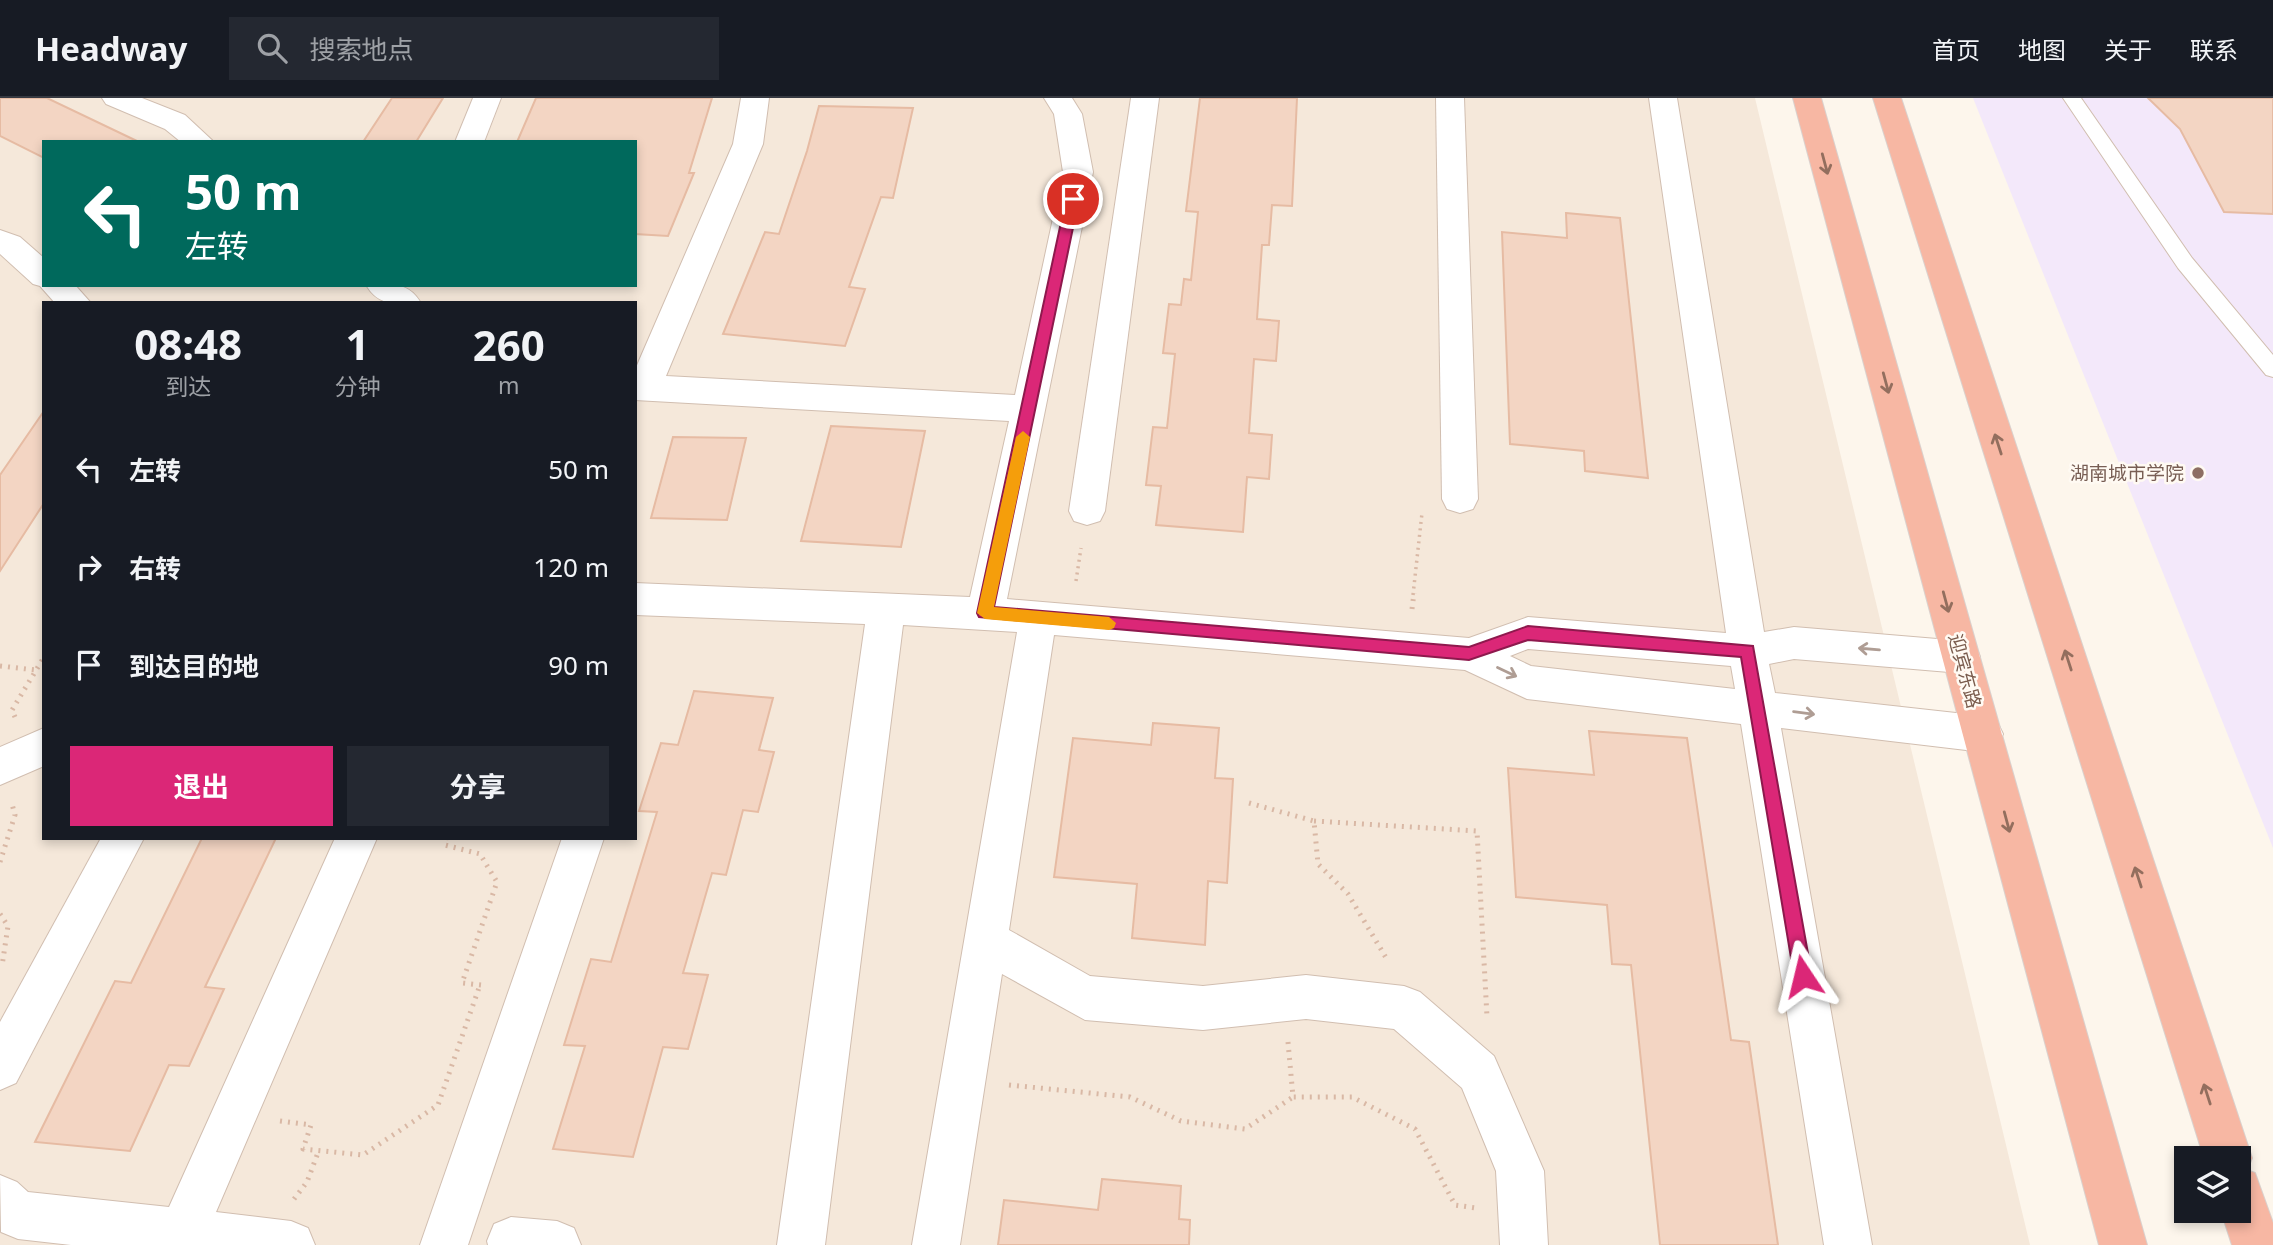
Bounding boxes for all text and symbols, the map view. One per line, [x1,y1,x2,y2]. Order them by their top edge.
search box [229,17,719,80]
text: Headway [35,26,187,71]
icon: search [253,29,291,67]
text: 搜索地点 [309,31,413,67]
text: 首页 [1932,33,1980,66]
text: 地图 [2018,33,2066,66]
text: 关于 [2104,33,2152,66]
text: 联系 [2190,33,2238,66]
one-way arrow [1820,153,1833,175]
text: 50 m [185,158,302,224]
icon: left [70,168,161,259]
pin [1043,169,1103,229]
icon: arrive [1054,180,1092,218]
text: 左转 [185,224,249,267]
text: 08:48 [134,315,242,372]
text: 1 [345,315,369,372]
text: 260 [473,316,545,373]
text: m [498,369,519,401]
text: 到达 [165,370,211,402]
text: 分钟 [334,370,380,402]
one-way arrow [1880,371,1893,394]
one-way arrow [1991,433,2004,455]
icon: left [70,450,108,488]
text: 50 m [548,451,609,487]
text: 左转 [129,452,181,488]
place label: 湖南城市学院 [2070,460,2184,486]
marker: 湖南城市学院 [2190,465,2206,481]
icon: right [70,548,108,586]
text: 120 m [533,549,609,585]
text: 右转 [129,550,181,586]
one-way arrow [1941,591,1954,613]
street label: 迎宾东路 [1943,631,1987,711]
one-way arrow [1858,642,1881,655]
icon: arrive [70,646,108,684]
text: 90 m [548,647,609,683]
text: 到达目的地 [129,648,259,684]
one-way arrow [2061,650,2073,672]
one-way arrow [1496,666,1517,679]
one-way arrow [1792,707,1815,720]
button: 退出 [70,746,333,826]
button: 分享 [347,746,609,826]
one-way arrow [2001,811,2014,833]
one-way arrow [2130,866,2143,888]
position arrow [1766,939,1840,1013]
one-way arrow [2200,1083,2212,1105]
map controls [2174,1146,2251,1223]
button: layers [2174,1146,2251,1223]

